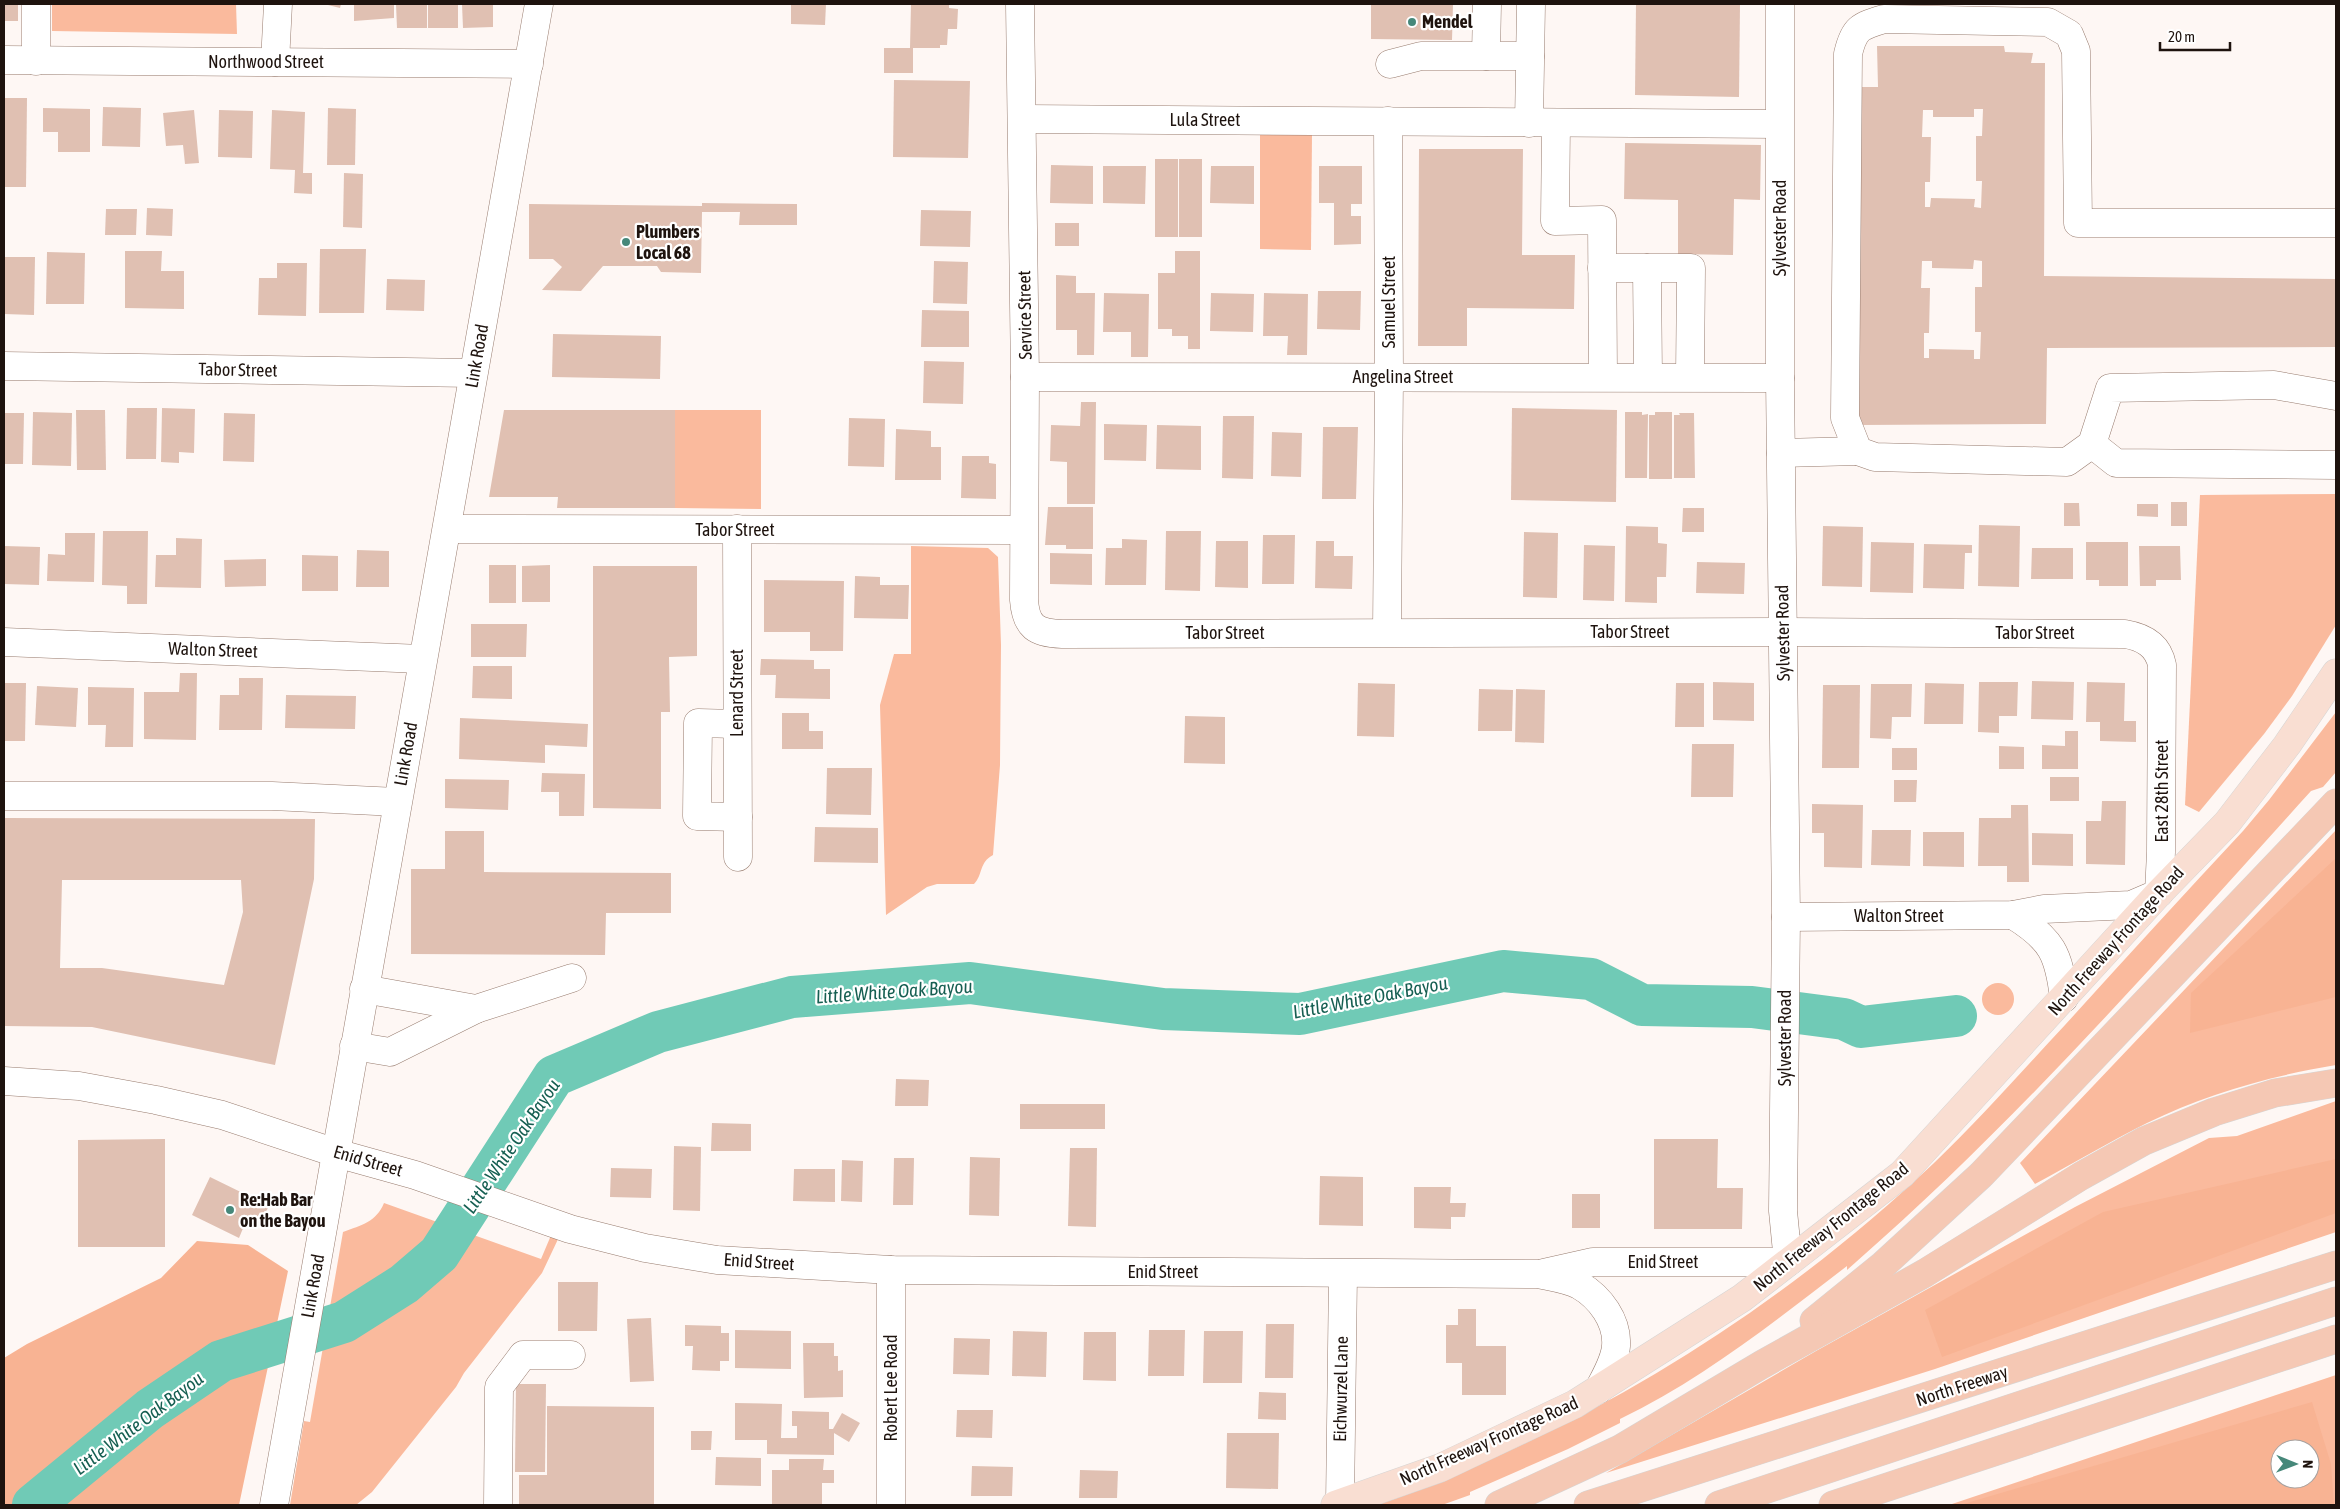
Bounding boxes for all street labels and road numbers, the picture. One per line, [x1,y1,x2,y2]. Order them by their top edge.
street label: Northwood Street [208,51,324,72]
street label: Lula Street [1170,109,1240,130]
street label: Sylvester Road [1769,180,1790,276]
street label: Samuel Street [1378,256,1399,348]
street label: Service Street [1013,270,1036,360]
street label: Link Road [461,322,492,390]
street label: Tabor Street [198,358,278,381]
street label: Angelina Street [1352,366,1454,387]
street label: Tabor Street [695,519,775,540]
street label: Sylvester Road [1771,585,1794,681]
street label: Tabor Street [1590,621,1670,642]
street label: Tabor Street [1185,622,1265,643]
street label: Tabor Street [1995,622,2075,643]
street label: Walton Street [168,637,258,662]
street label: Lenard Street [726,649,747,737]
street label: Link Road [390,720,421,788]
street label: East 28th Street [2151,740,2172,842]
street label: North Freeway Frontage Road [2043,862,2188,1019]
street label: Walton Street [1854,905,1944,926]
street label: Sylvester Road [1774,990,1795,1086]
street label: Enid Street [331,1141,405,1180]
street label: North Freeway Frontage Road [1749,1158,1912,1296]
street label: Enid Street [723,1249,795,1274]
street label: Enid Street [1627,1251,1699,1272]
street label: Link Road [297,1252,328,1320]
street label: Enid Street [1127,1261,1199,1282]
street label: Robert Lee Road [880,1335,901,1442]
street label: Eichwurzel Lane [1329,1336,1352,1442]
street label: North Freeway [1913,1361,2010,1410]
street label: North Freeway Frontage Road [1396,1392,1581,1489]

